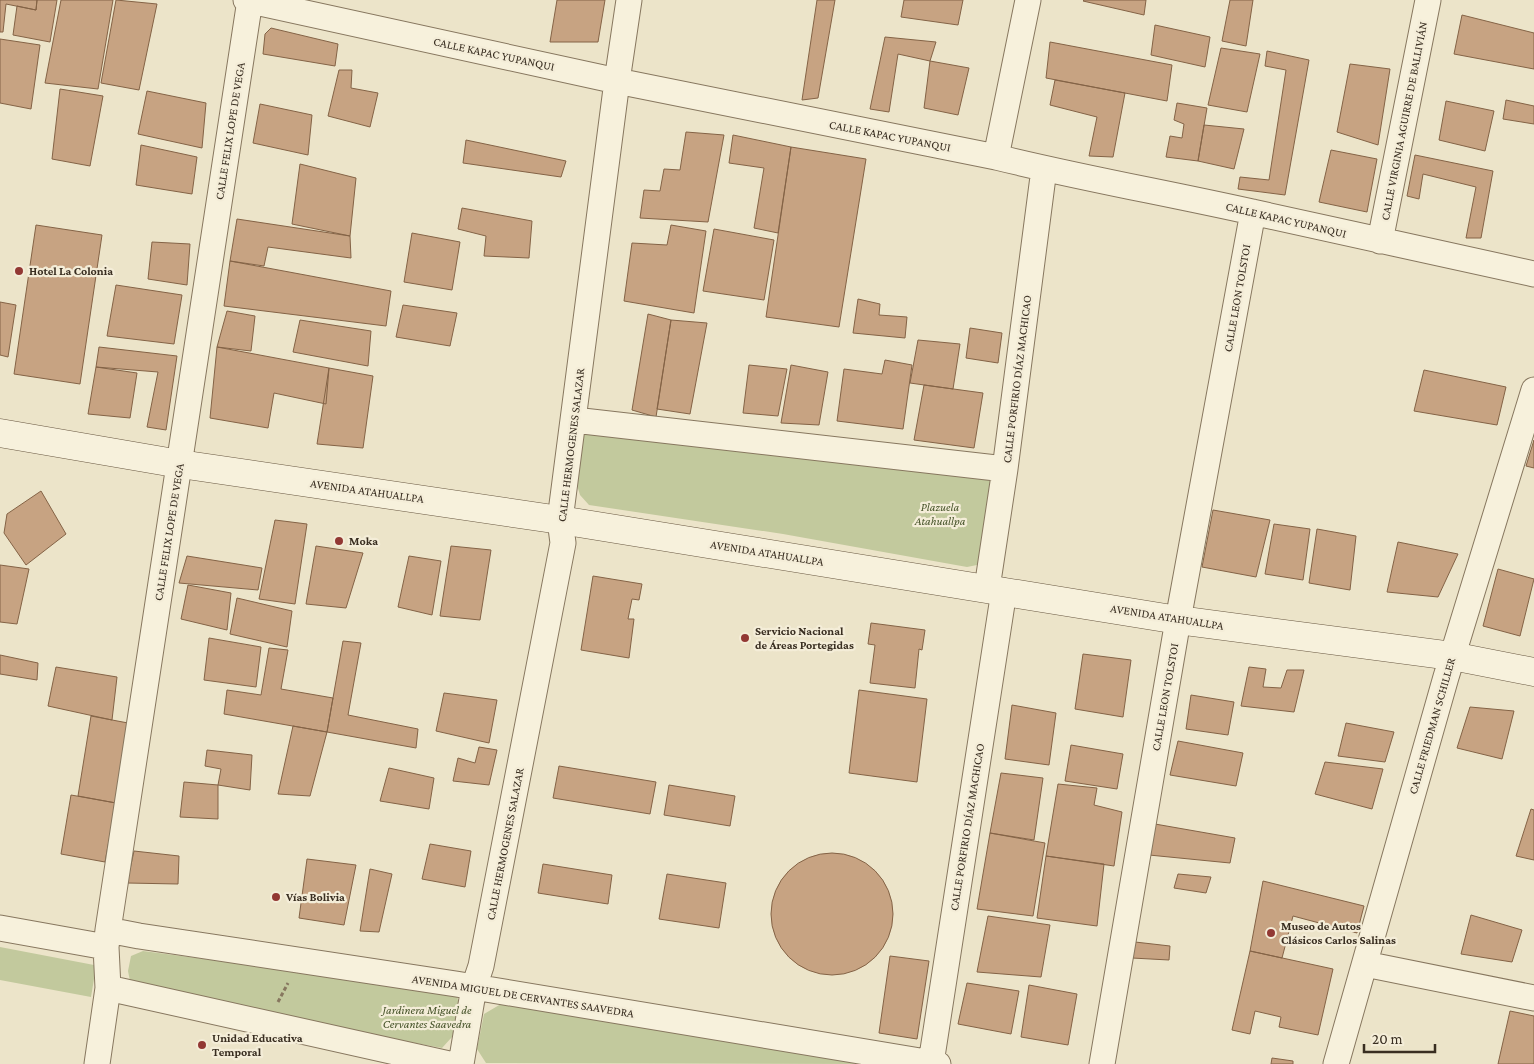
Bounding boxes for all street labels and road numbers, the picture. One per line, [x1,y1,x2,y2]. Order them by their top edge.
street label: CALLE VIRGINIA AGUIRRE DE BALLIVIÁN [1378,20,1430,222]
street label: CALLE KAPAC YUPANQUI [432,34,556,74]
street label: CALLE FELIX LOPE DE VEGA [212,61,248,201]
street label: CALLE KAPAC YUPANQUI [828,117,952,155]
street label: CALLE KAPAC YUPANQUI [1224,199,1348,241]
street label: CALLE LEON TOLSTOI [1221,243,1253,353]
street label: CALLE PORFIRIO DÍAZ MACHICAO [1000,294,1034,464]
street label: CALLE HERMOGENES SALAZAR [555,367,587,523]
street label: CALLE FELIX LOPE DE VEGA [151,462,187,602]
street label: AVENIDA ATAHUALLPA [309,476,425,506]
street label: AVENIDA ATAHUALLPA [709,537,825,569]
street label: AVENIDA ATAHUALLPA [1109,601,1225,633]
street label: CALLE LEON TOLSTOI [1149,642,1181,752]
street label: CALLE FRIEDMAN SCHILLER [1406,656,1458,796]
street label: CALLE PORFIRIO DÍAZ MACHICAO [947,742,987,912]
street label: CALLE HERMOGENES SALAZAR [483,766,527,921]
street label: AVENIDA MIGUEL DE CERVANTES SAAVEDRA [411,972,635,1021]

